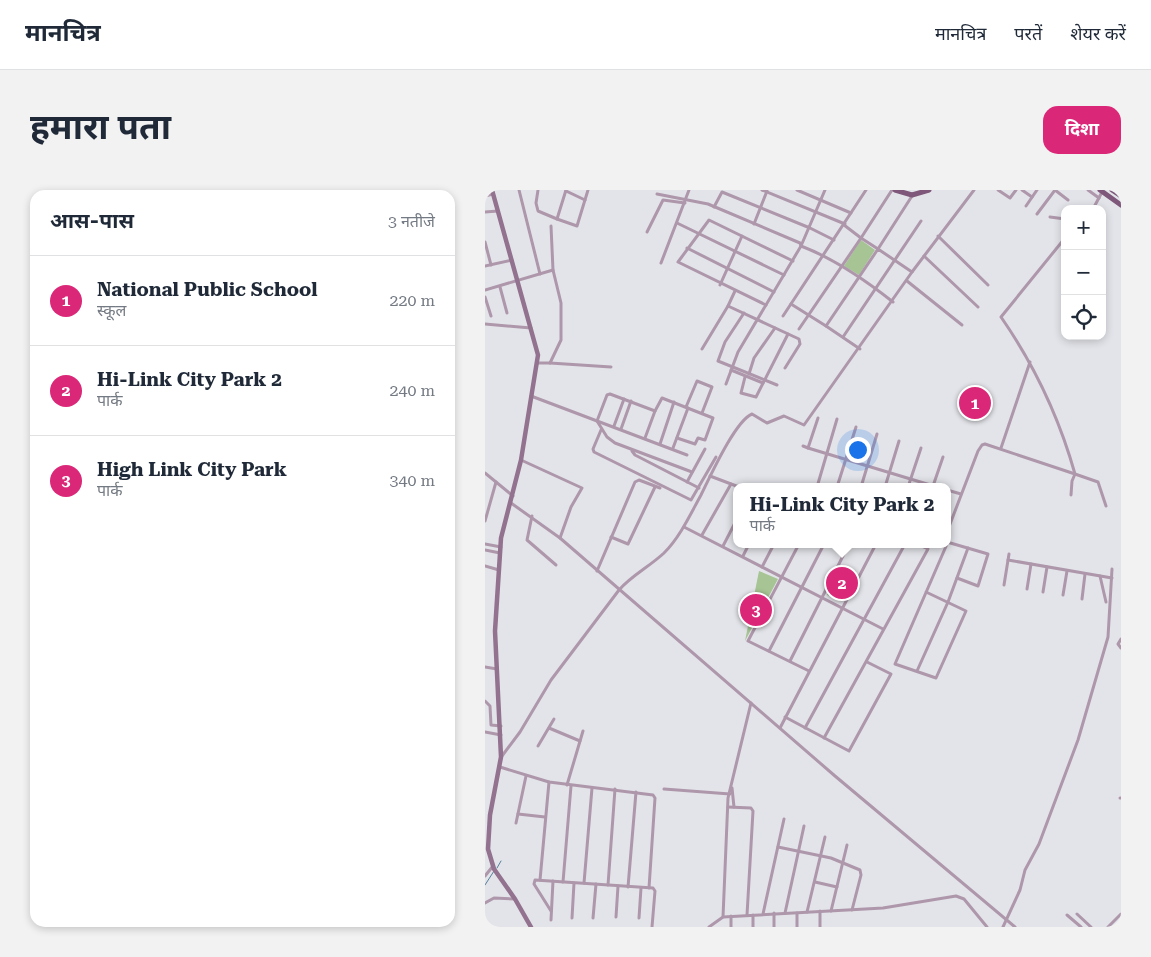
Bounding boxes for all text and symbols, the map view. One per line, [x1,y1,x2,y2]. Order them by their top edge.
text: मानचित्र [25,19,101,47]
text: मानचित्र [935,23,986,44]
text: परतें [1014,23,1042,44]
text: शेयर करें [1070,23,1126,44]
button: दिशा [1043,106,1121,154]
text: हमारा पता [30,107,171,148]
map controls [1061,205,1106,340]
button: + [1061,205,1106,250]
text: आस-पास [50,209,134,233]
text: 3 नतीजे [388,212,435,231]
button: − [1061,250,1106,295]
text: National Public School [97,278,318,301]
text: 1 [62,291,70,310]
text: 220 m [389,291,435,310]
button: locate [1061,295,1106,340]
text: स्कूल [97,301,126,320]
text: Hi-Link City Park 2 [97,368,282,391]
text: 2 [62,381,70,400]
text: 240 m [389,381,435,400]
pin: 1 [959,384,991,422]
text: पार्क [97,391,123,410]
your location [845,437,871,463]
text: High Link City Park [97,458,287,481]
text: 3 [62,471,70,490]
text: 340 m [389,471,435,490]
text: पार्क [97,481,123,500]
popup [733,483,951,548]
text: Hi-Link City Park 2 [750,493,934,516]
text: पार्क [750,516,775,535]
pin: 2 [826,564,858,602]
pin: 3 [740,591,772,629]

